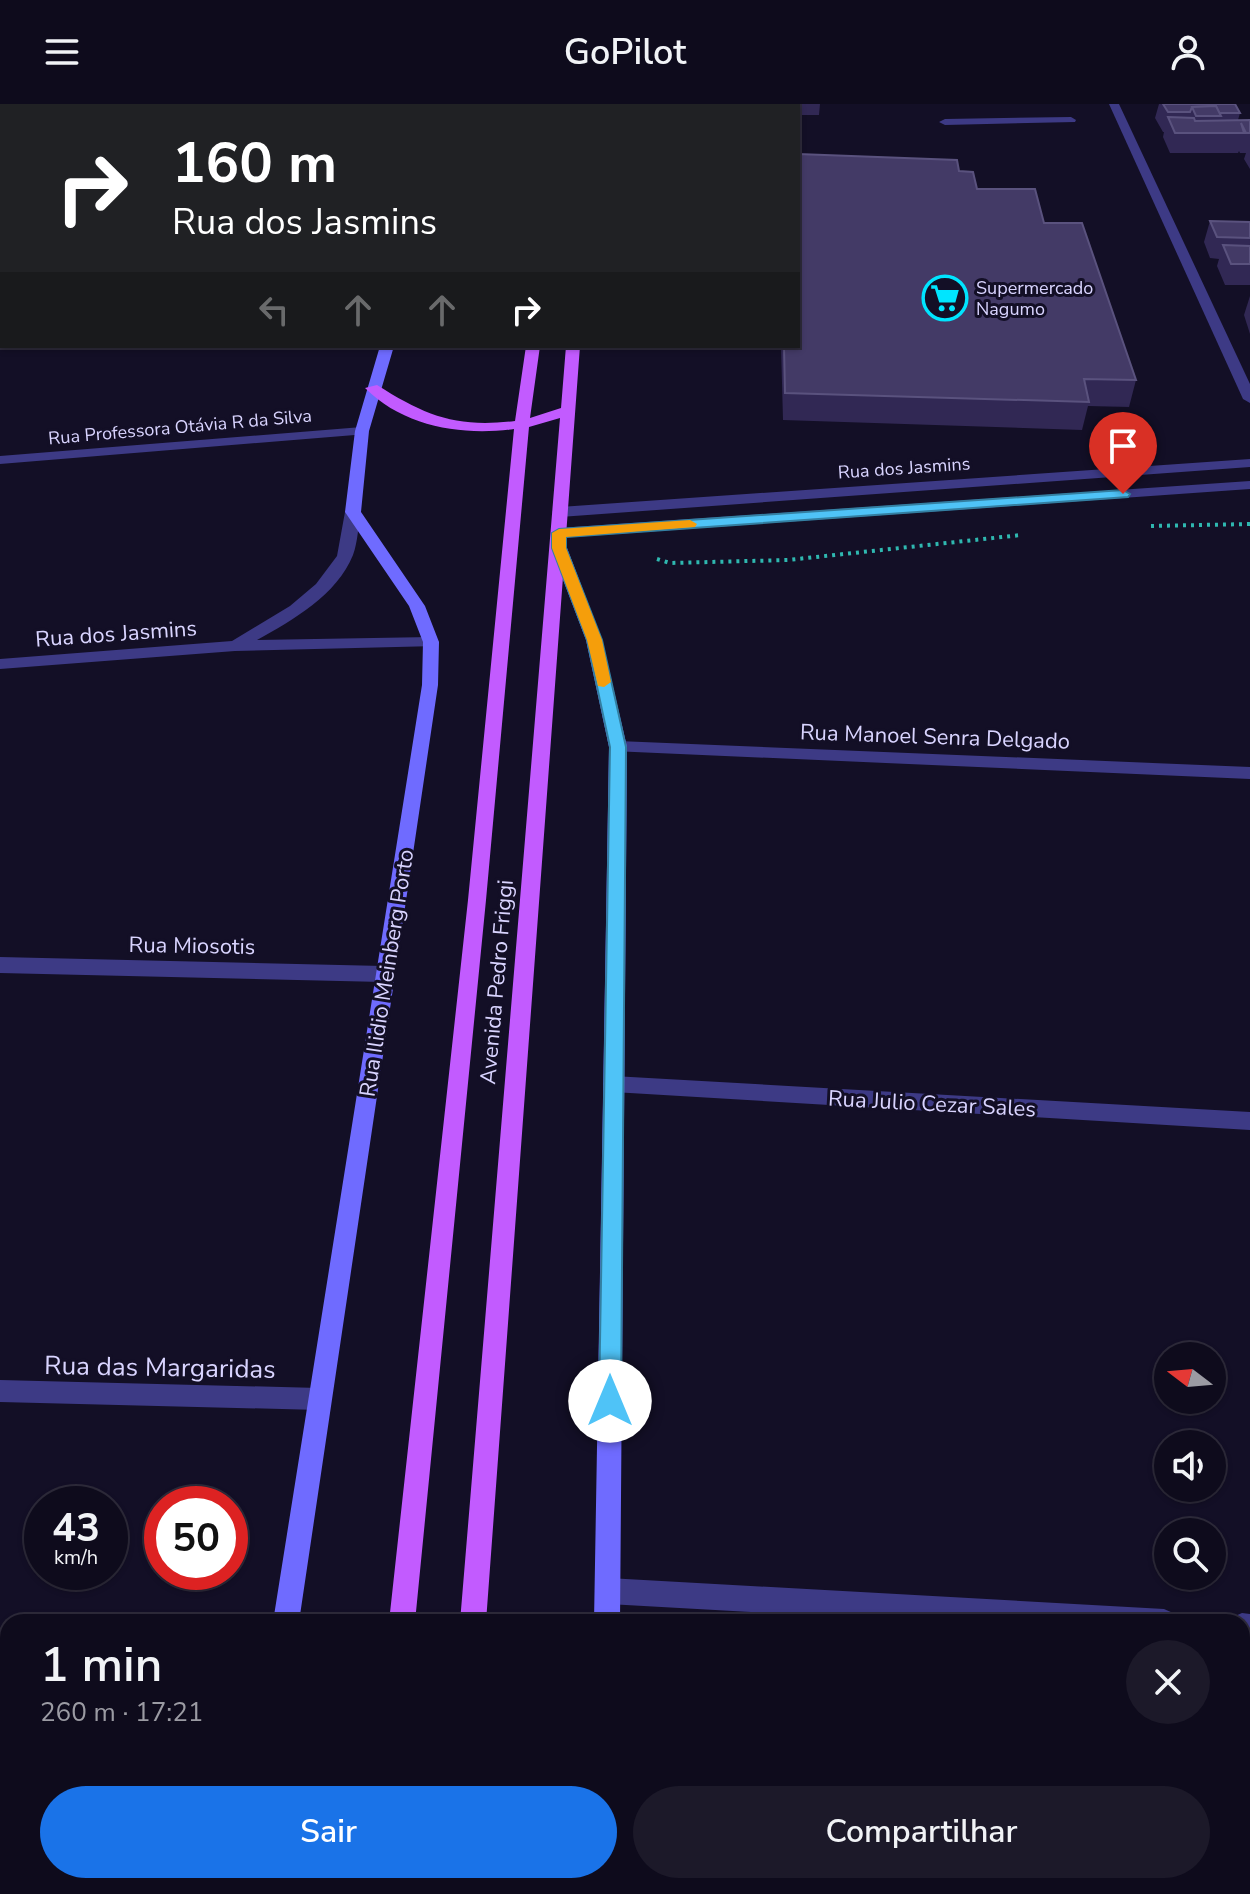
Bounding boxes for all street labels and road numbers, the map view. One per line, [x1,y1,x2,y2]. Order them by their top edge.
street label: Rua Professora Otávia R da Silva [47,404,313,450]
street label: Rua dos Jasmins [837,451,971,485]
street label: Rua dos Jasmins [34,613,198,655]
street label: Rua Manoel Senra Delgado [799,717,1071,757]
street label: Rua Ilidio Meinberg Porto [353,847,421,1099]
street label: Avenida Pedro Friggi [473,878,521,1086]
street label: Rua Miosotis [128,930,256,962]
street label: Rua Julio Cezar Sales [827,1084,1037,1124]
street label: Rua das Margaridas [44,1348,276,1387]

